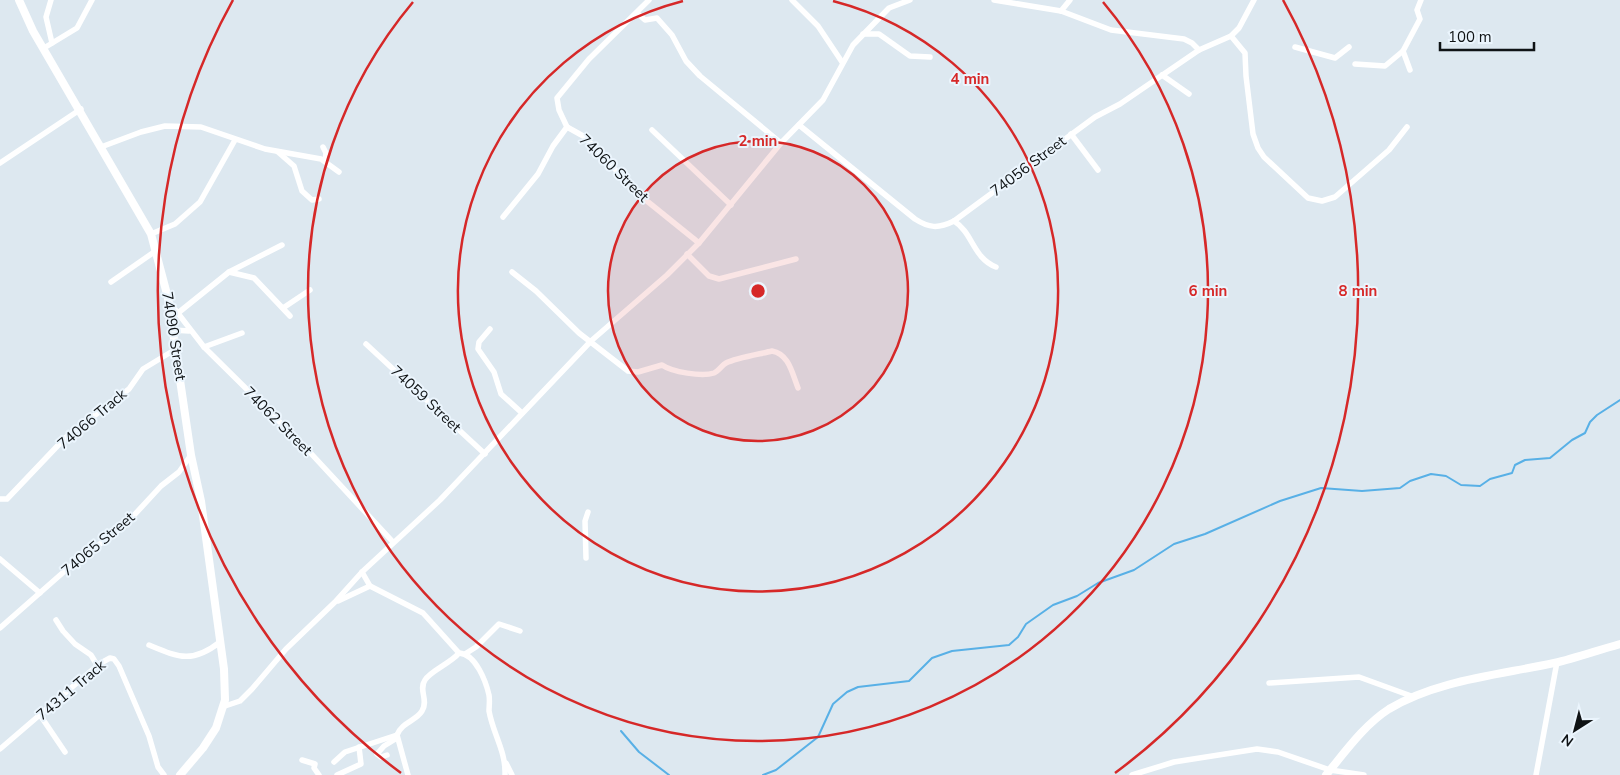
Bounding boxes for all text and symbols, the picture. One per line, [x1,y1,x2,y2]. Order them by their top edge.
scale bar [1440,20,1534,52]
text: 100 m [1448,27,1492,47]
text: 4 min [951,69,989,89]
street label: 74060 Street [575,130,654,207]
text: 2 min [739,131,777,151]
street label: 74056 Street [986,131,1070,201]
text: 6 min [1189,281,1227,301]
text: 8 min [1339,281,1377,301]
centre of rings [749,282,767,300]
street label: 74090 Street [157,290,191,383]
street label: 74059 Street [386,361,466,437]
street label: 74062 Street [239,382,317,460]
street label: 74066 Track [53,384,131,454]
street label: 74065 Street [57,507,139,581]
street label: 74311 Track [32,655,110,725]
north arrow [1550,705,1600,755]
text: N [1558,729,1577,751]

